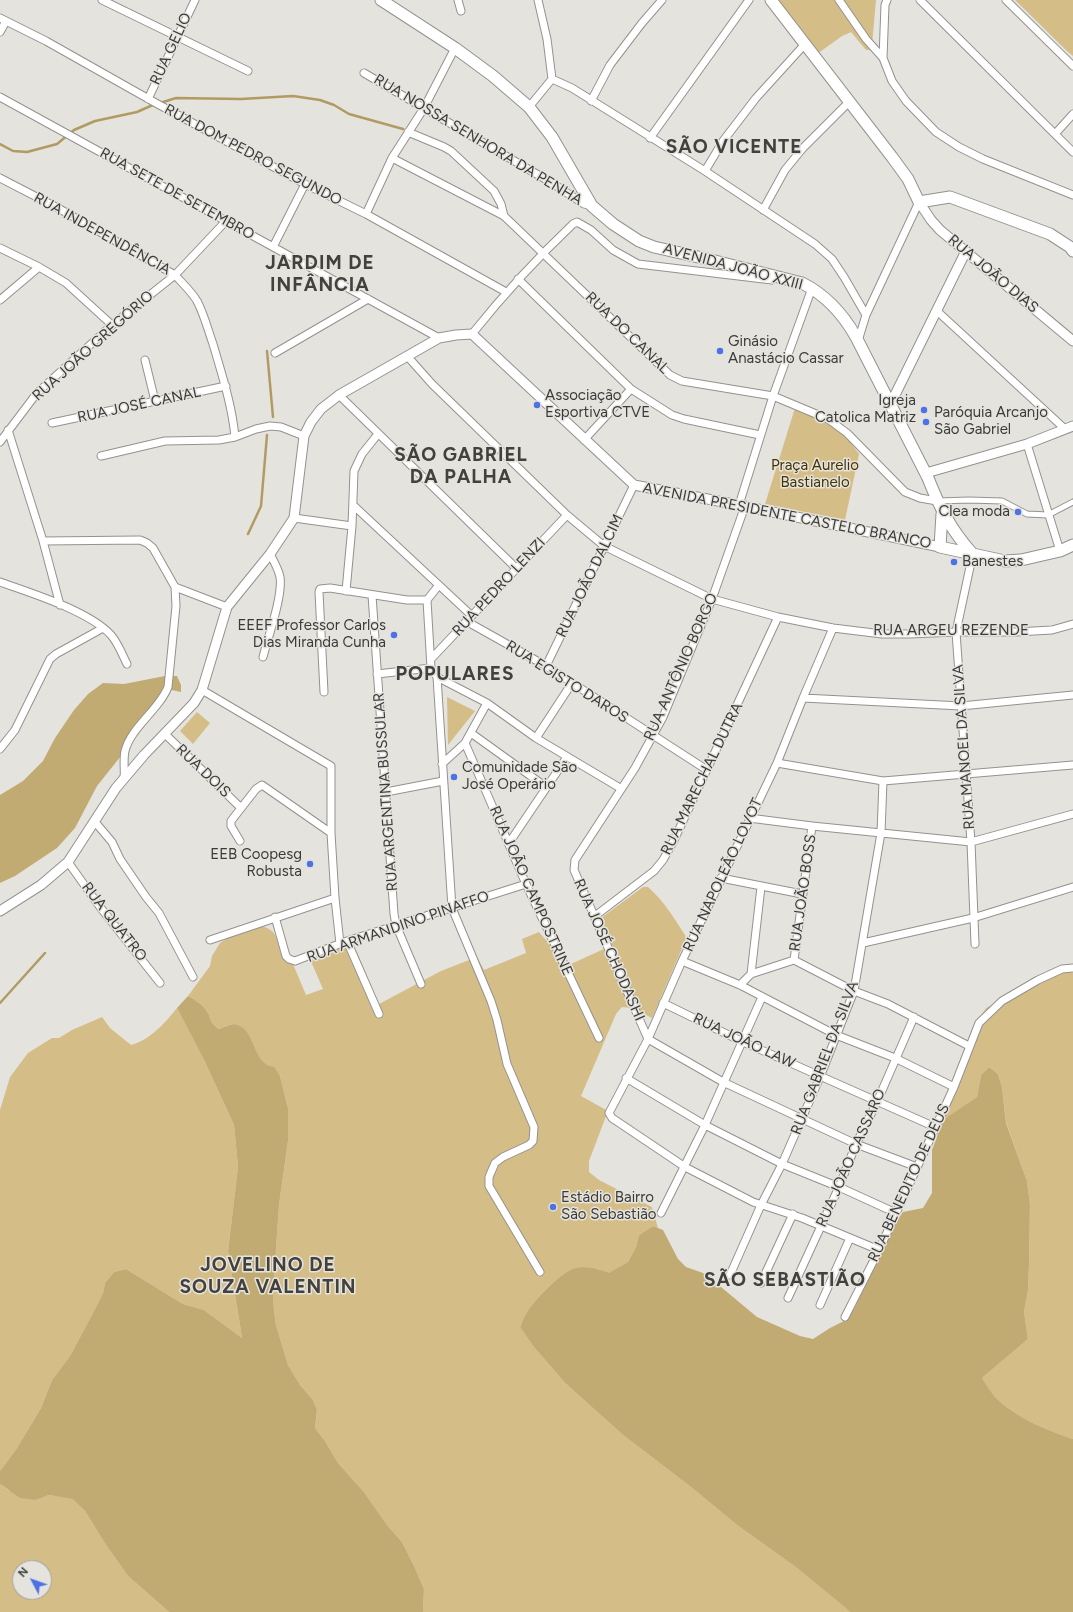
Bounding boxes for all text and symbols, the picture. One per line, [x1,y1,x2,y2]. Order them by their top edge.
street label: RUA GELIO [146,10,196,88]
street label: RUA NOSSA SENHORA DA PENHA [370,70,586,210]
street label: RUA DOM PEDRO SEGUNDO [161,100,345,210]
district label: SÃO VICENTE [666,136,802,158]
street label: RUA SETE DE SETEMBRO [97,144,257,244]
street label: RUA INDEPENDÊNCIA [30,189,174,279]
street label: RUA JOÃO DIAS [944,231,1042,317]
street label: AVENIDA JOÃO XXIII [661,240,805,294]
district label: JARDIM DE INFÂNCIA [265,252,375,296]
street label: RUA JOÃO GREGÓRIO [29,287,157,405]
street label: RUA DO CANAL [581,288,673,378]
place label: Ginásio Anastácio Cassar [728,333,844,368]
marker: Ginásio Anastácio Cassar [715,346,725,356]
street label: RUA JOSÉ CANAL [76,383,202,427]
place label: Associação Esportiva CTVE [545,387,650,422]
place label: Igreja Catolica Matriz [815,392,916,427]
marker: Associação Esportiva CTVE [532,400,542,410]
place label: Paróquia Arcanjo São Gabriel [934,404,1048,439]
marker: Igreja Catolica Matriz [919,405,929,415]
marker: Paróquia Arcanjo São Gabriel [921,417,931,427]
district label: SÃO GABRIEL DA PALHA [394,444,528,488]
park label: Praça Aurelio Bastianelo [771,457,859,492]
street label: AVENIDA PRESIDENTE CASTELO BRANCO [641,479,933,553]
place label: Clea moda [938,503,1010,521]
marker: Clea moda [1013,507,1023,517]
street label: RUA JOÃO DALCIM [552,512,628,640]
street label: RUA PEDRO LENZI [449,534,549,640]
place label: Banestes [962,553,1023,571]
marker: Banestes [949,557,959,567]
street label: RUA ANTÔNIO BORGO [640,590,722,744]
place label: EEEF Professor Carlos Dias Miranda Cunha [237,617,386,652]
street label: RUA ARGEU REZENDE [873,622,1029,640]
marker: EEEF Professor Carlos Dias Miranda Cunha [389,630,399,640]
street label: RUA EGISTO DAROS [502,637,632,727]
district label: POPULARES [396,663,514,685]
street label: RUA MANOEL DA SILVA [949,664,979,830]
street label: RUA ARGENTINA BUSSULAR [370,692,402,892]
street label: RUA MARECHAL DUTRA [657,700,747,858]
street label: RUA DOIS [172,741,234,801]
place label: Comunidade São José Operário [462,759,577,794]
marker: Comunidade São José Operário [449,772,459,782]
street label: RUA NAPOLEÃO LOVOT [679,795,767,955]
street label: RUA JOÃO CAMPOSTRINE [485,803,577,979]
street label: RUA JOÃO BOSS [786,833,820,953]
place label: EEB Coopesg Robusta [210,846,302,881]
marker: EEB Coopesg Robusta [305,859,315,869]
street label: RUA JOSÉ CHODASHI [570,876,648,1024]
street label: RUA QUATRO [78,879,150,965]
street label: RUA ARMANDINO PINAFFO [304,887,492,967]
street label: RUA GABRIEL DA SILVA [787,978,863,1138]
street label: RUA JOÃO LAW [690,1009,798,1073]
street label: RUA JOÃO CASSARO [812,1086,890,1230]
street label: RUA BENEDITO DE DEUS [864,1101,954,1265]
place label: Estádio Bairro São Sebastião [561,1189,657,1224]
marker: Estádio Bairro São Sebastião [548,1202,558,1212]
district label: JOVELINO DE SOUZA VALENTIN [179,1254,357,1298]
district label: SÃO SEBASTIÃO [704,1269,866,1291]
north arrow [12,1560,52,1600]
text: N [16,1565,31,1580]

